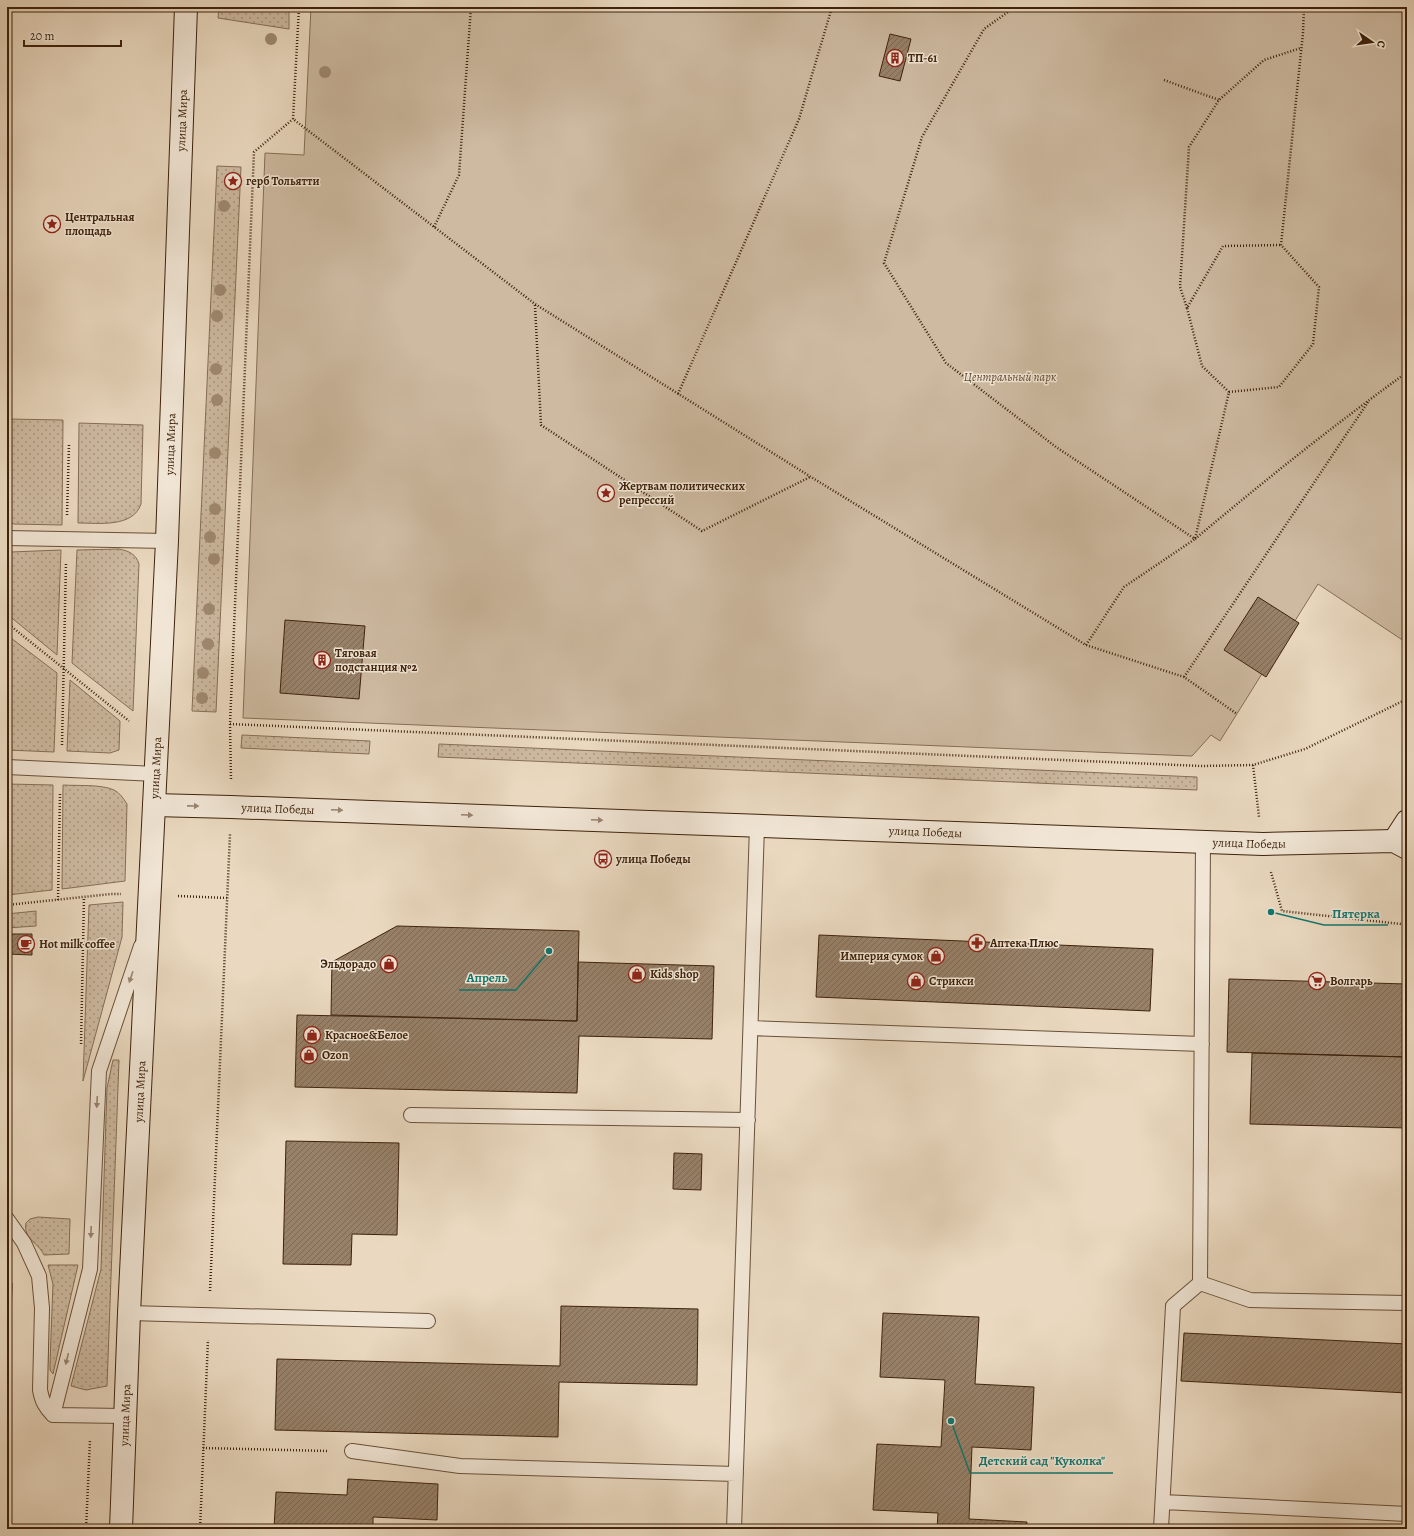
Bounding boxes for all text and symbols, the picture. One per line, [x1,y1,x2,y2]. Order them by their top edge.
scale bar [24,22,121,48]
north arrow [1352,22,1392,62]
text: 20 m [30,28,54,44]
text: С [1373,39,1389,49]
building icon: ТП-61 [885,48,905,68]
place label: ТП-61 [908,50,938,66]
street label: улица Мира [173,89,191,153]
place icon: герб Тольятти [223,171,243,191]
place label: герб Тольятти [246,173,320,189]
place label: Центральная площадь [65,209,134,239]
place icon: Центральная площадь [42,214,62,234]
park label: Центральный парк [964,369,1057,385]
street label: улица Мира [161,412,180,476]
place label: Жертвам политических репрессий [619,478,746,508]
place icon: Жертвам политических репрессий [596,483,616,503]
place label: Тяговая подстанция №2 [335,645,417,675]
building icon: Тяговая подстанция №2 [312,650,332,670]
street label: улица Мира [146,736,165,800]
street label: улица Победы [240,799,315,818]
one-way arrow [187,803,200,809]
one-way arrow [331,807,343,814]
one-way arrow [461,812,473,819]
one-way arrow [591,817,604,823]
street label: улица Победы [888,823,962,841]
street label: улица Победы [1211,834,1286,852]
bus stop icon: улица Победы [593,849,613,869]
place label: улица Победы [615,851,691,867]
callout: Пятерка [1324,900,1388,925]
text: Пятерка [1332,905,1381,922]
pharmacy icon: Аптека Плюс [967,933,987,953]
cafe icon: Hot milk coffee [16,934,36,954]
place label: Аптека Плюс [989,935,1058,951]
place label: Hot milk coffee [39,936,116,952]
shop icon: Империя сумок [926,946,946,966]
place label: Империя сумок [840,948,924,964]
shop icon: Эльдорадо [379,954,399,974]
place label: Эльдорадо [320,956,376,972]
shop icon: Kids shop [627,964,647,984]
callout: Апрель [459,965,516,990]
place label: Kids shop [650,966,699,982]
text: Апрель [466,969,508,986]
shop icon: Стрикси [906,971,926,991]
supermarket icon: Волгарь [1307,971,1327,991]
one-way arrow [128,972,134,984]
place label: Стрикси [929,973,974,989]
place label: Волгарь [1330,973,1373,989]
shop icon: Красное&Белое [302,1025,322,1045]
place label: Красное&Белое [325,1027,409,1043]
shop icon: Ozon [299,1045,319,1065]
place label: Ozon [322,1047,349,1063]
street label: улица Мира [130,1060,149,1124]
one-way arrow [94,1096,101,1108]
one-way arrow [88,1226,94,1239]
one-way arrow [64,1353,70,1365]
street label: улица Мира [116,1383,134,1447]
callout: Детский сад "Куколка" [970,1448,1113,1473]
text: Детский сад "Куколка" [979,1452,1105,1469]

